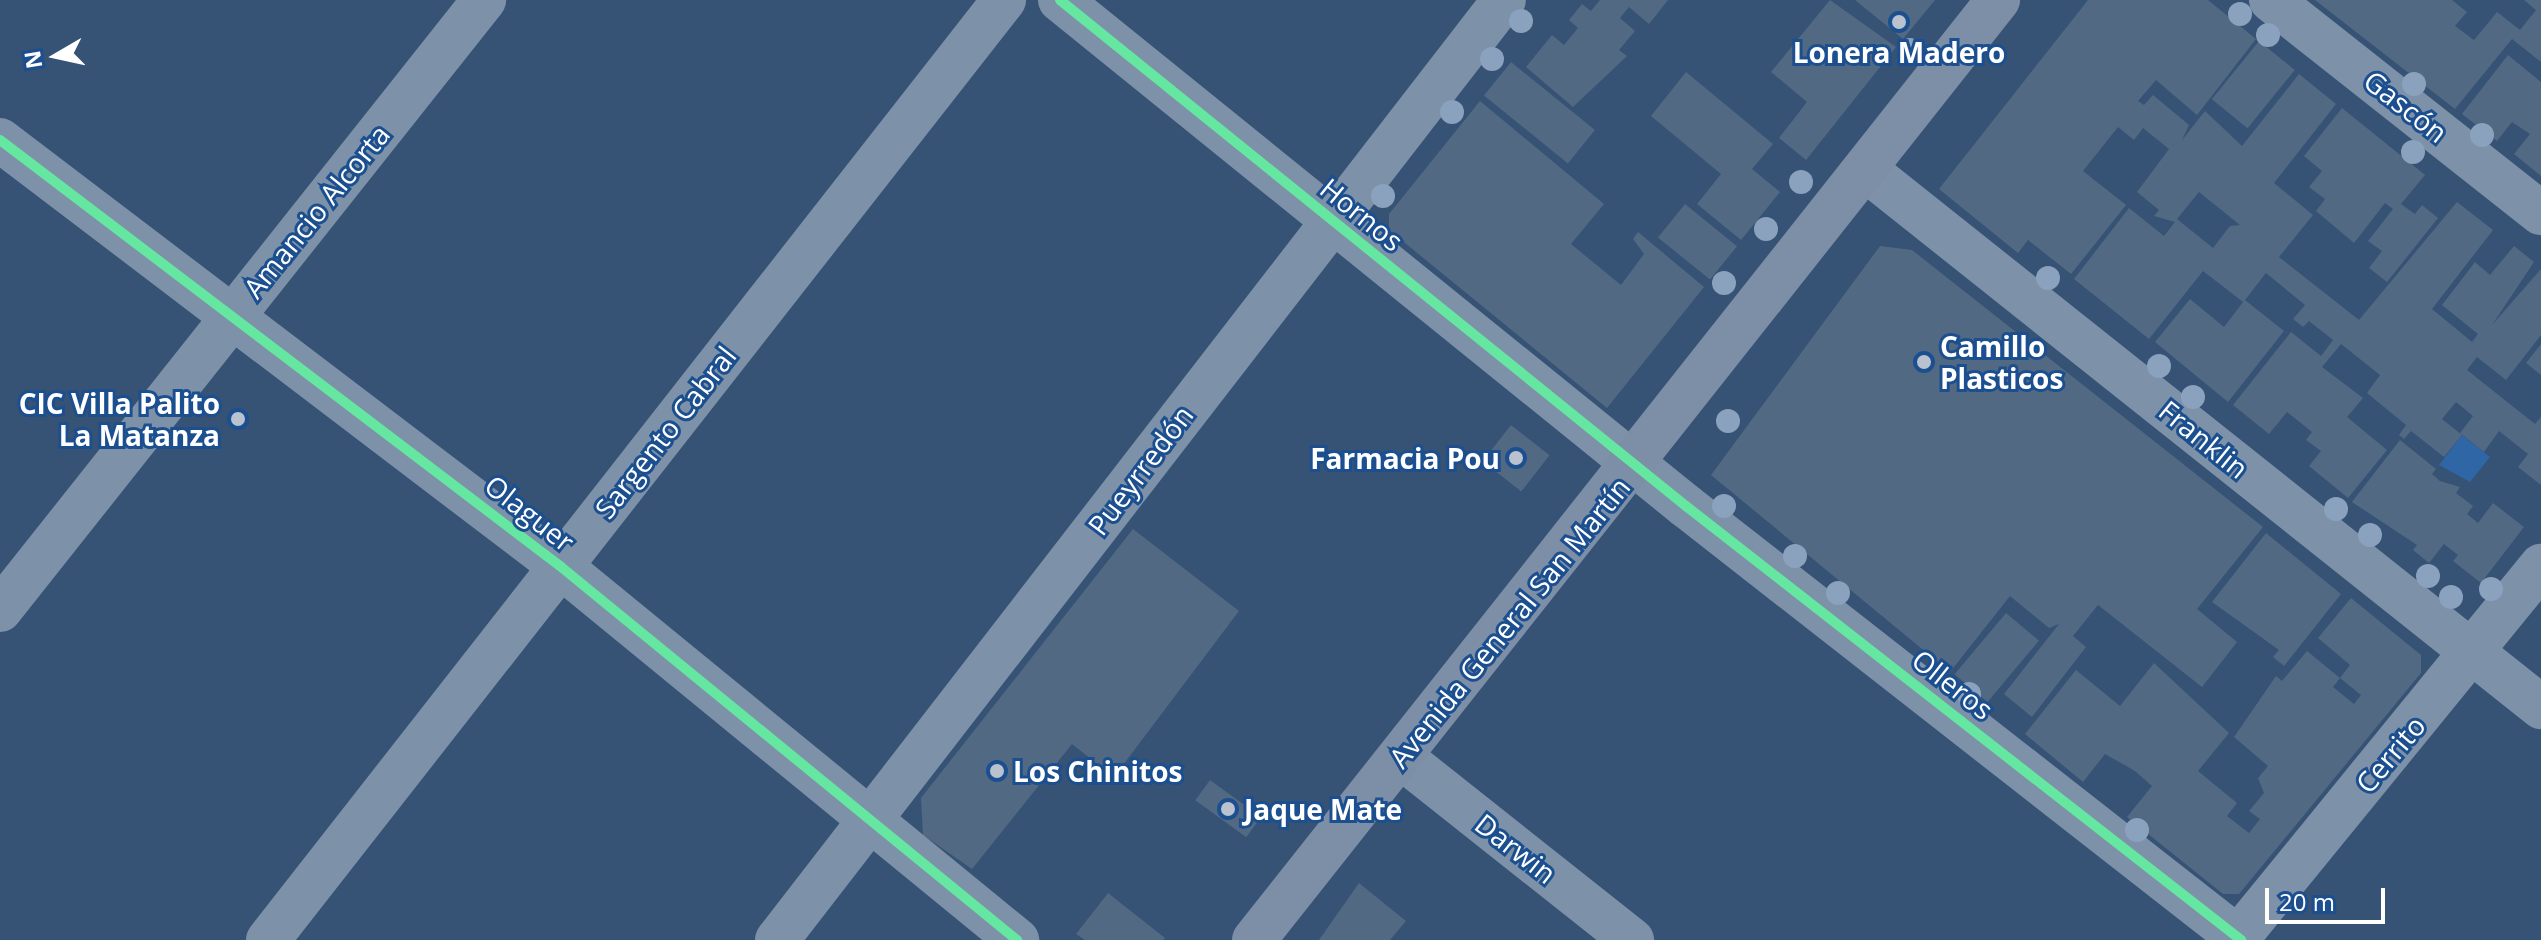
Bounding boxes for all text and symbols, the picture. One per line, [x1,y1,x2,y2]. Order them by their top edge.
marker: Lonera Madero [1890,13,1908,31]
north arrow [16,16,96,96]
place label: Lonera Madero [1793,35,2005,69]
text: N [16,49,49,71]
street label: Gascón [2358,63,2454,149]
street label: Amancio Alcorta [236,118,396,304]
street label: Hornos [1314,171,1410,257]
place label: Camillo Plasticos [1940,329,2063,395]
street label: Sargento Cabral [587,339,743,525]
marker: Camillo Plasticos [1915,353,1933,371]
place label: CIC Villa Palito La Matanza [19,386,220,452]
street label: Franklin [2153,393,2255,485]
street label: Pueyrredón [1080,399,1200,541]
marker: CIC Villa Palito La Matanza [227,408,249,430]
place label: Farmacia Pou [1310,441,1500,475]
marker: Farmacia Pou [1507,449,1525,467]
street label: Olaguer [479,468,581,558]
street label: Avenida General San Martín [1382,470,1636,774]
street label: Olleros [1906,642,2000,726]
street label: Cerrito [2348,709,2432,799]
place label: Los Chinitos [1013,754,1182,788]
marker: Los Chinitos [988,762,1006,780]
place label: Jaque Mate [1244,792,1402,826]
marker: Jaque Mate [1219,800,1237,818]
street label: Darwin [1469,806,1563,890]
scale bar [2269,872,2389,922]
text: 20 m [2279,885,2335,918]

